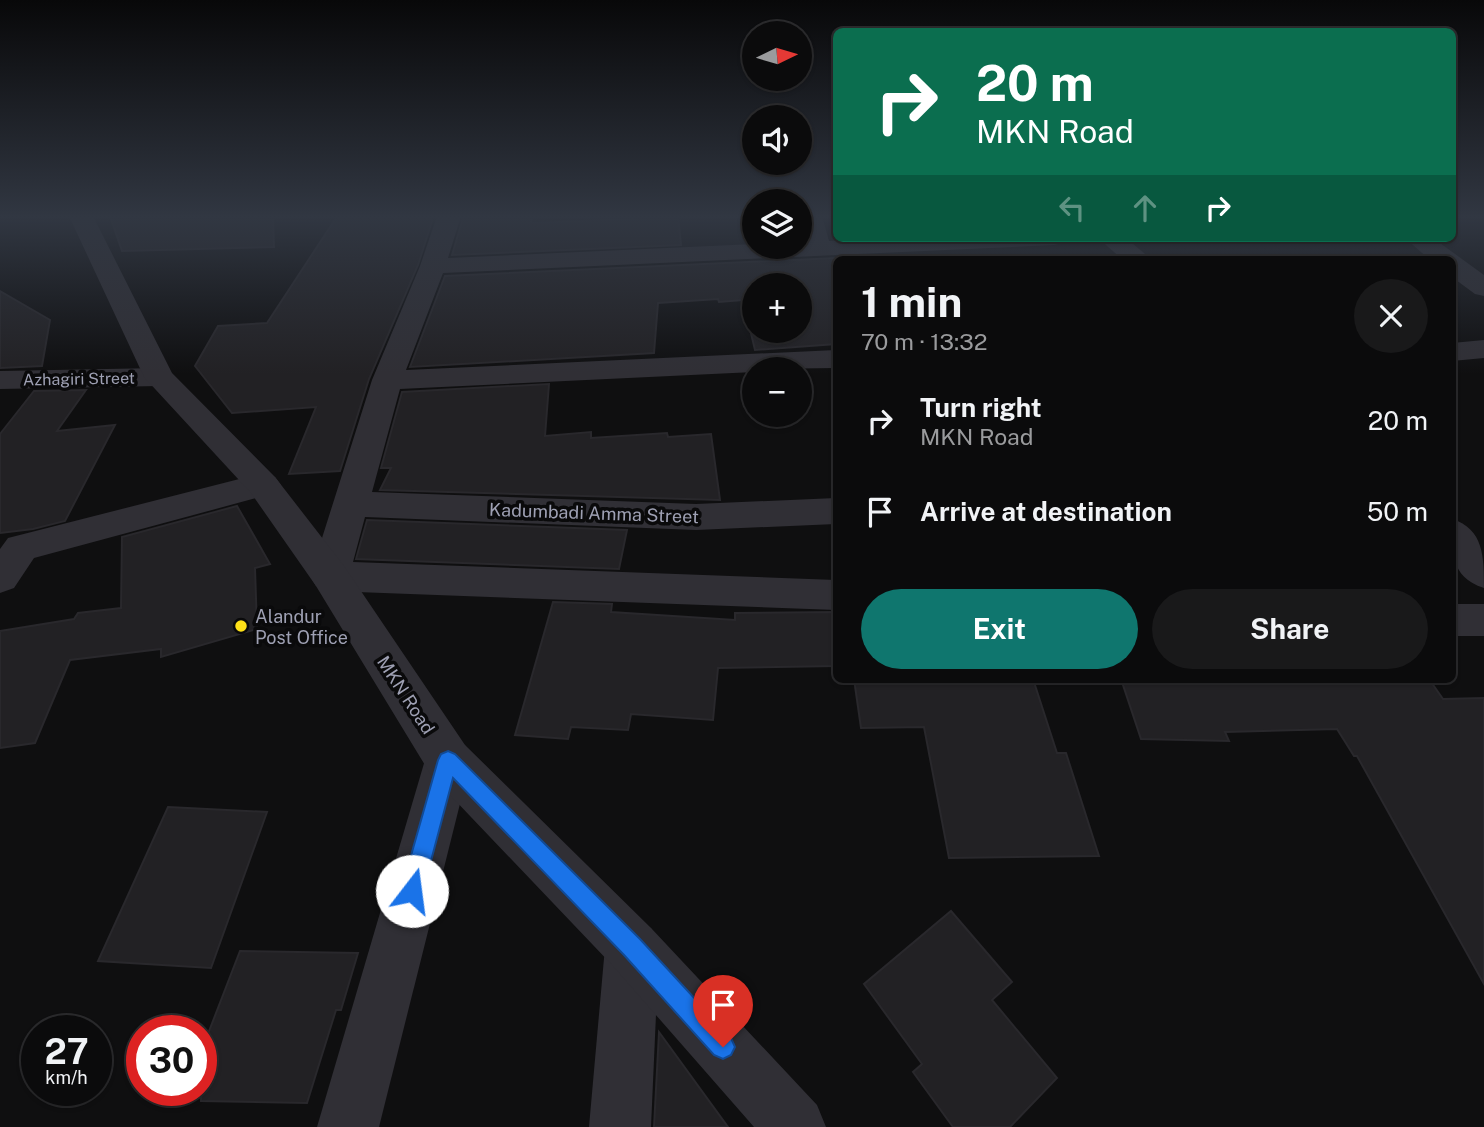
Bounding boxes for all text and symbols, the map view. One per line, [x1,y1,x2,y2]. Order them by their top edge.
north arrow [742,21,812,91]
map controls [742,21,812,427]
text: 20 m [976,54,1094,112]
icon: right [861,56,952,147]
button: sound [742,105,812,175]
text: MKN Road [976,113,1134,150]
button: layers [742,189,812,259]
icon: left [1053,189,1091,227]
icon: ahead [1126,189,1164,227]
icon: right [1199,189,1237,227]
button: + [742,273,812,343]
text: 1 min [861,277,962,326]
button: close [1354,279,1428,353]
text: 70 m · 13:32 [861,328,987,355]
button: − [742,357,812,427]
street label: Azhagiri Street [23,369,135,389]
text: Turn right [920,392,1042,423]
icon: right [861,402,899,440]
text: 20 m [1368,405,1428,436]
text: MKN Road [920,423,1033,450]
icon: arrive [861,493,899,531]
text: Arrive at destination [920,496,1172,527]
text: 50 m [1367,496,1428,527]
street label: Kadumbadi Amma Street [489,499,699,527]
button: Exit [861,589,1138,669]
button: Share [1152,589,1428,669]
place label: Alandur Post Office [255,606,348,648]
marker: Alandur Post Office [233,618,249,634]
street label: MKN Road [373,652,439,738]
position arrow [375,854,449,928]
pin [693,975,753,1047]
icon: arrive [704,986,742,1024]
speed limit sign: 30 [126,1015,217,1106]
text: 27 [44,1031,89,1072]
text: km/h [45,1067,88,1088]

